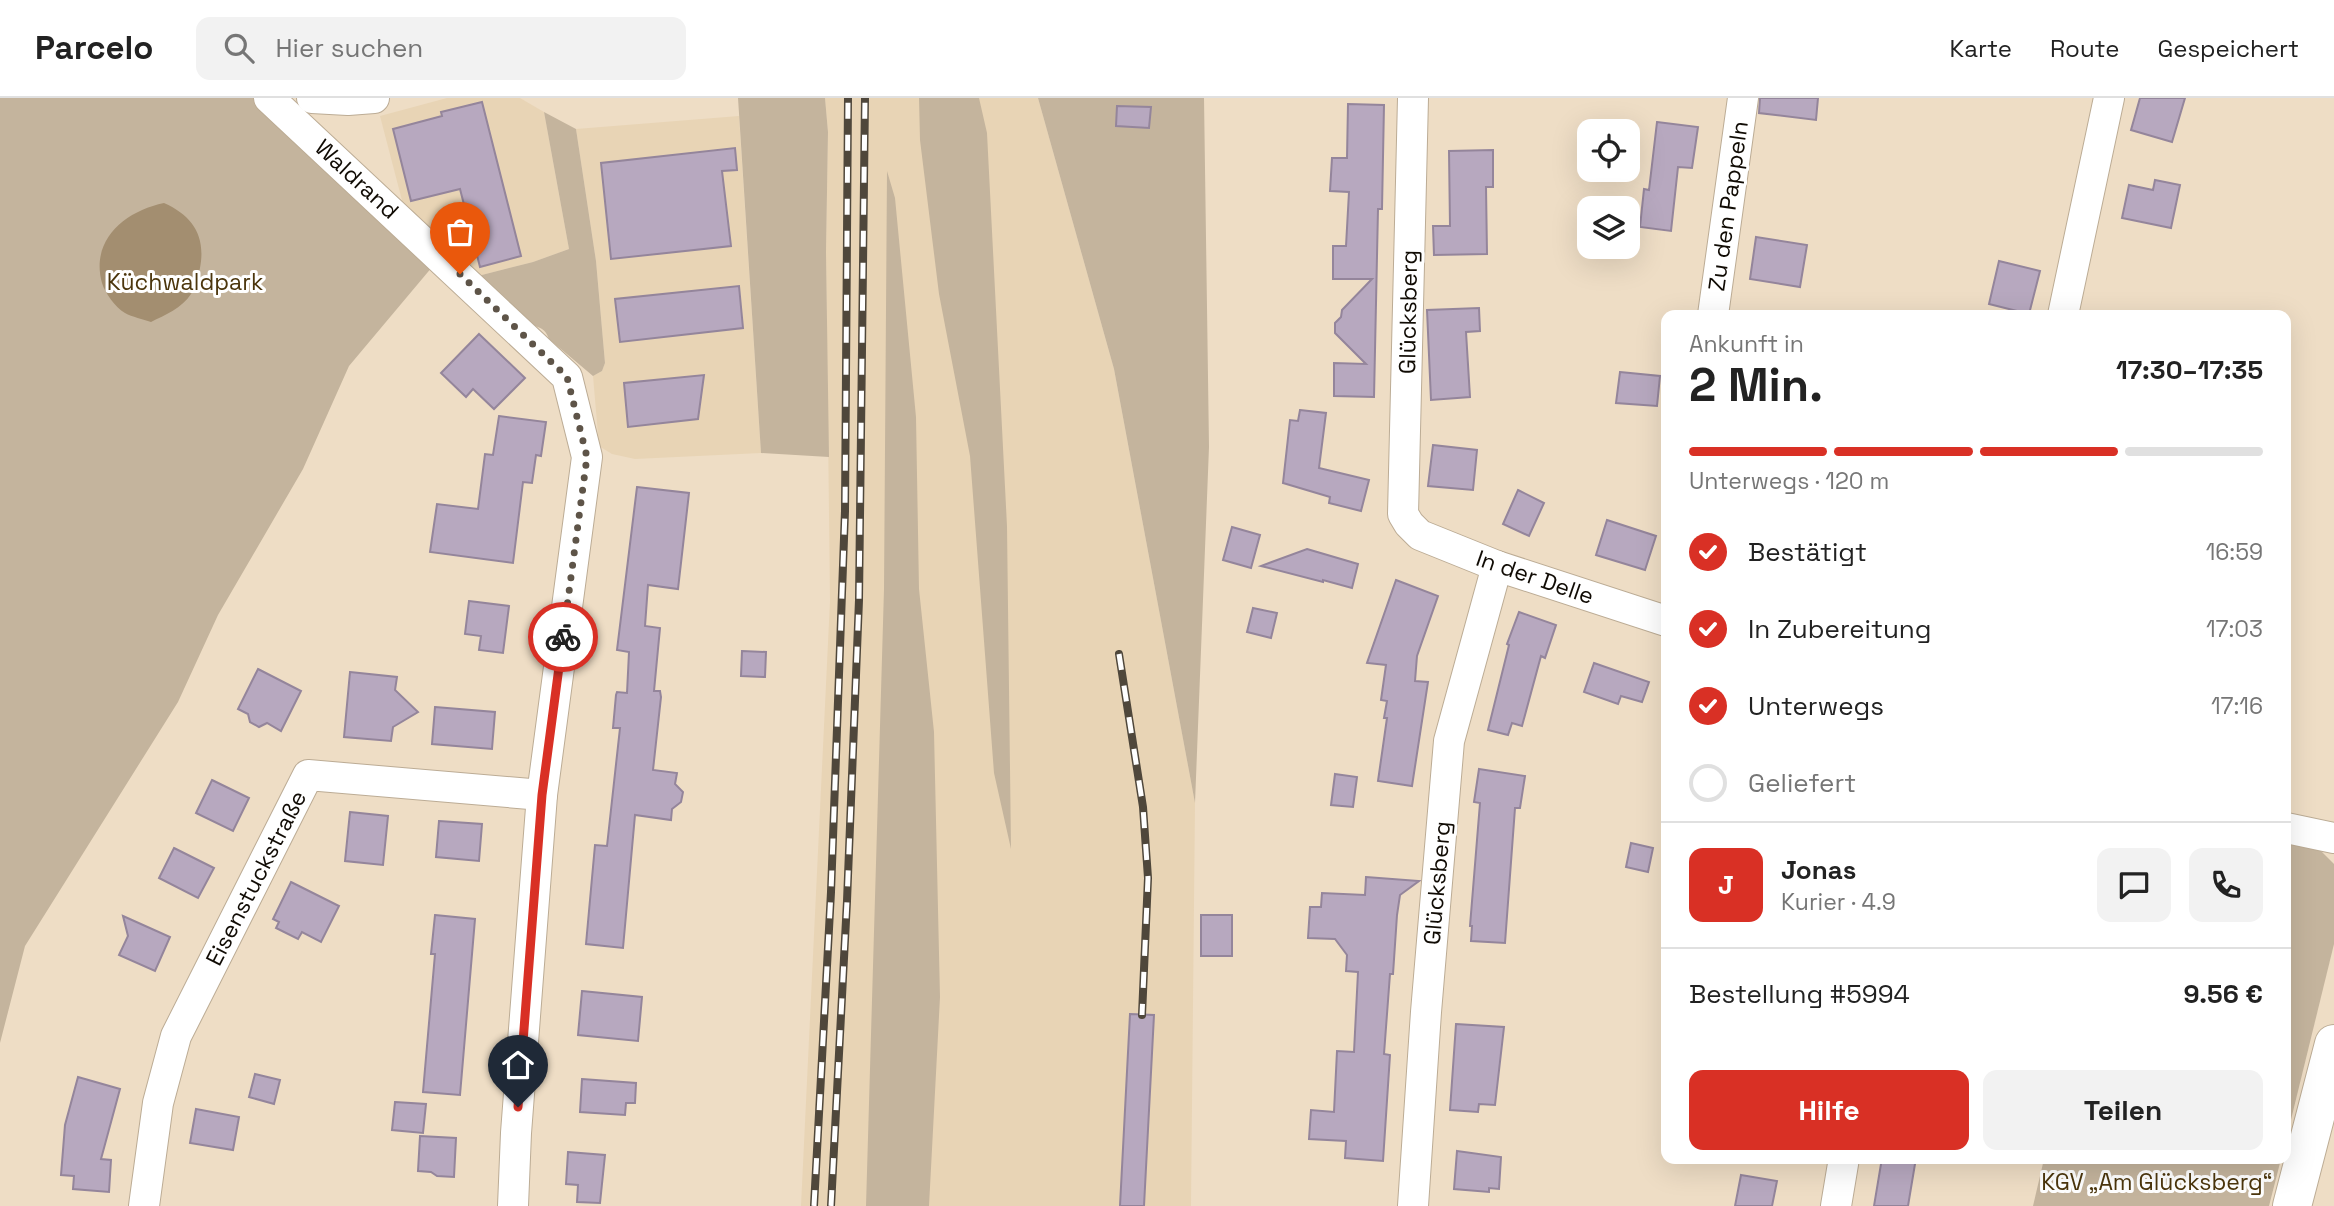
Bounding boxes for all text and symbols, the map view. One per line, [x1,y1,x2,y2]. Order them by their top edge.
search box [196,17,686,80]
text: Parcelo [35,27,154,69]
icon: search [220,29,258,67]
text: Hier suchen [276,31,423,65]
text: Karte [1950,33,2012,64]
text: Route [2050,33,2119,64]
text: Gespeichert [2157,33,2299,64]
map controls [1577,119,1640,259]
button: locate [1577,119,1640,182]
street label: Zu den Pappeln [1701,119,1755,293]
street label: Waldrand [309,133,405,225]
button: layers [1577,196,1640,259]
pin [430,202,490,274]
icon: bag [441,213,479,251]
street label: Glücksberg [1392,250,1424,374]
park label: Küchwaldpark [107,267,263,297]
text: Ankunft in [1689,329,1804,359]
text: 17:30–17:35 [2116,353,2263,387]
text: 2 Min. [1689,356,1823,414]
text: Unterwegs · 120 m [1689,466,1889,496]
icon: check [1689,533,1727,571]
text: Bestätigt [1748,535,1867,569]
text: 16:59 [2206,537,2263,567]
street label: In der Delle [1472,543,1598,611]
courier [528,602,598,672]
icon: check [1689,610,1727,648]
text: In Zubereitung [1748,612,1932,646]
text: 17:03 [2206,614,2263,644]
icon: bike [544,618,582,656]
icon: check [1689,687,1727,725]
text: Unterwegs [1748,689,1884,723]
text: 17:16 [2211,691,2263,721]
text: Geliefert [1748,766,1856,800]
street label: Eisenstuckstraße [199,785,313,971]
street label: Glücksberg [1417,820,1457,946]
button: chat [2097,848,2171,922]
button: phone [2189,848,2263,922]
text: Jonas [1781,853,1856,887]
text: J [1718,868,1734,902]
text: Kurier · 4.9 [1781,887,1896,917]
text: Bestellung #5994 [1689,977,1910,1011]
text: 9.56 € [2184,977,2263,1011]
pin [488,1035,548,1107]
icon: home [499,1046,537,1084]
button: Hilfe [1689,1070,1969,1150]
button: Teilen [1983,1070,2263,1150]
park label: KGV „Am Glücksberg“ [2041,1167,2273,1197]

